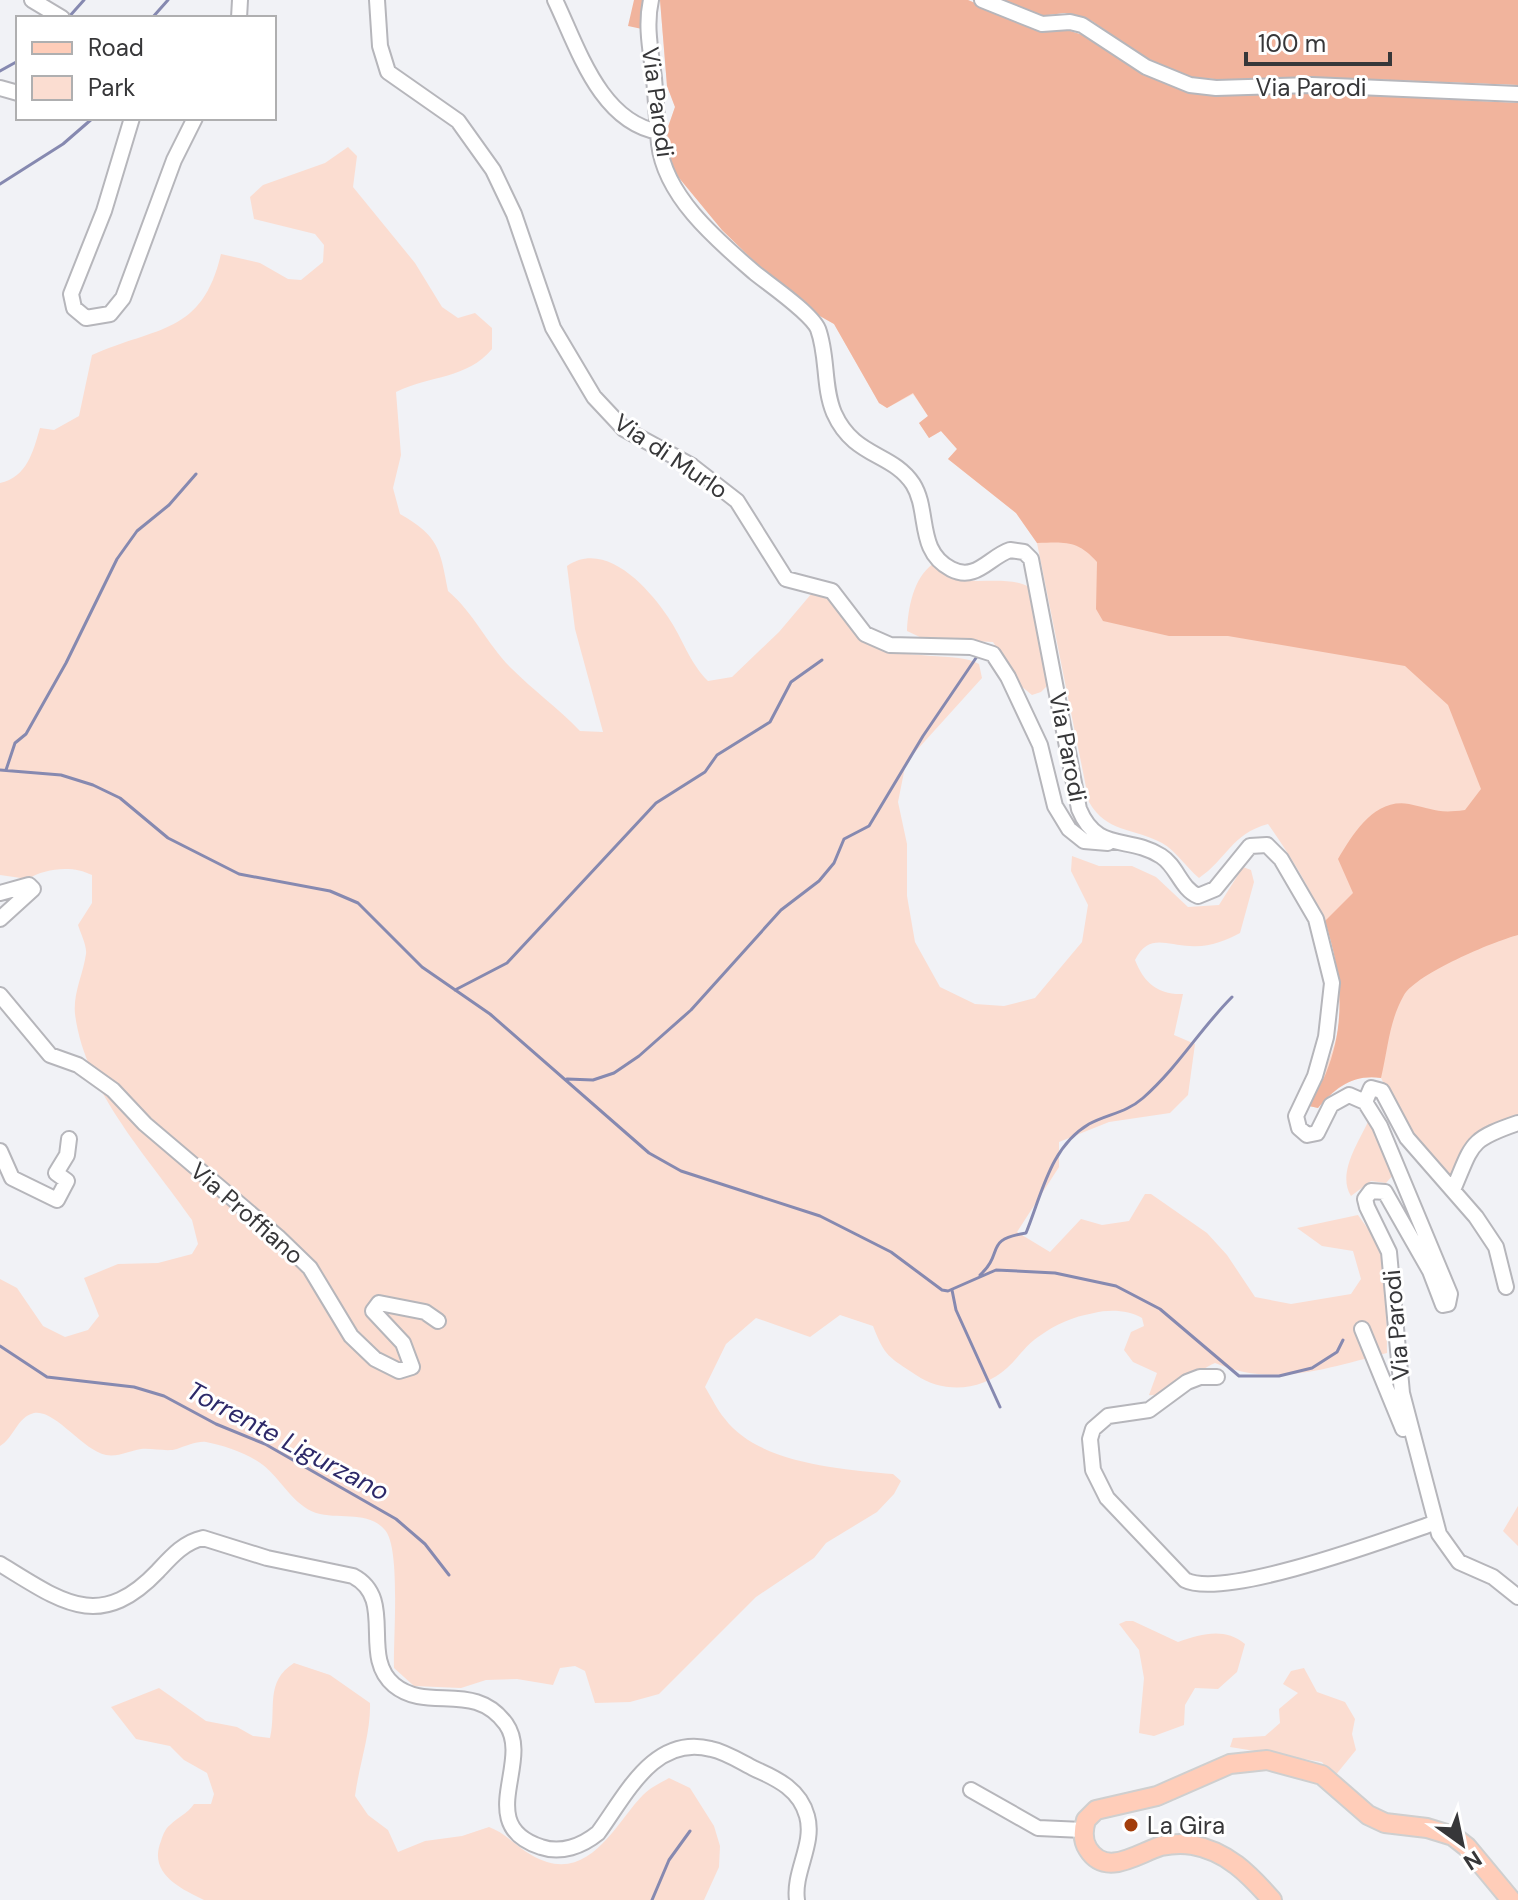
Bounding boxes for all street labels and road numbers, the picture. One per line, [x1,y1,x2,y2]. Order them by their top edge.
street label: Via Parodi [635,45,681,159]
street label: Via Parodi [1255,72,1367,103]
street label: Via di Murlo [608,407,734,505]
street label: Via Parodi [1042,689,1094,805]
street label: Via Proffiano [184,1155,310,1271]
street label: Via Parodi [1376,1268,1416,1382]

